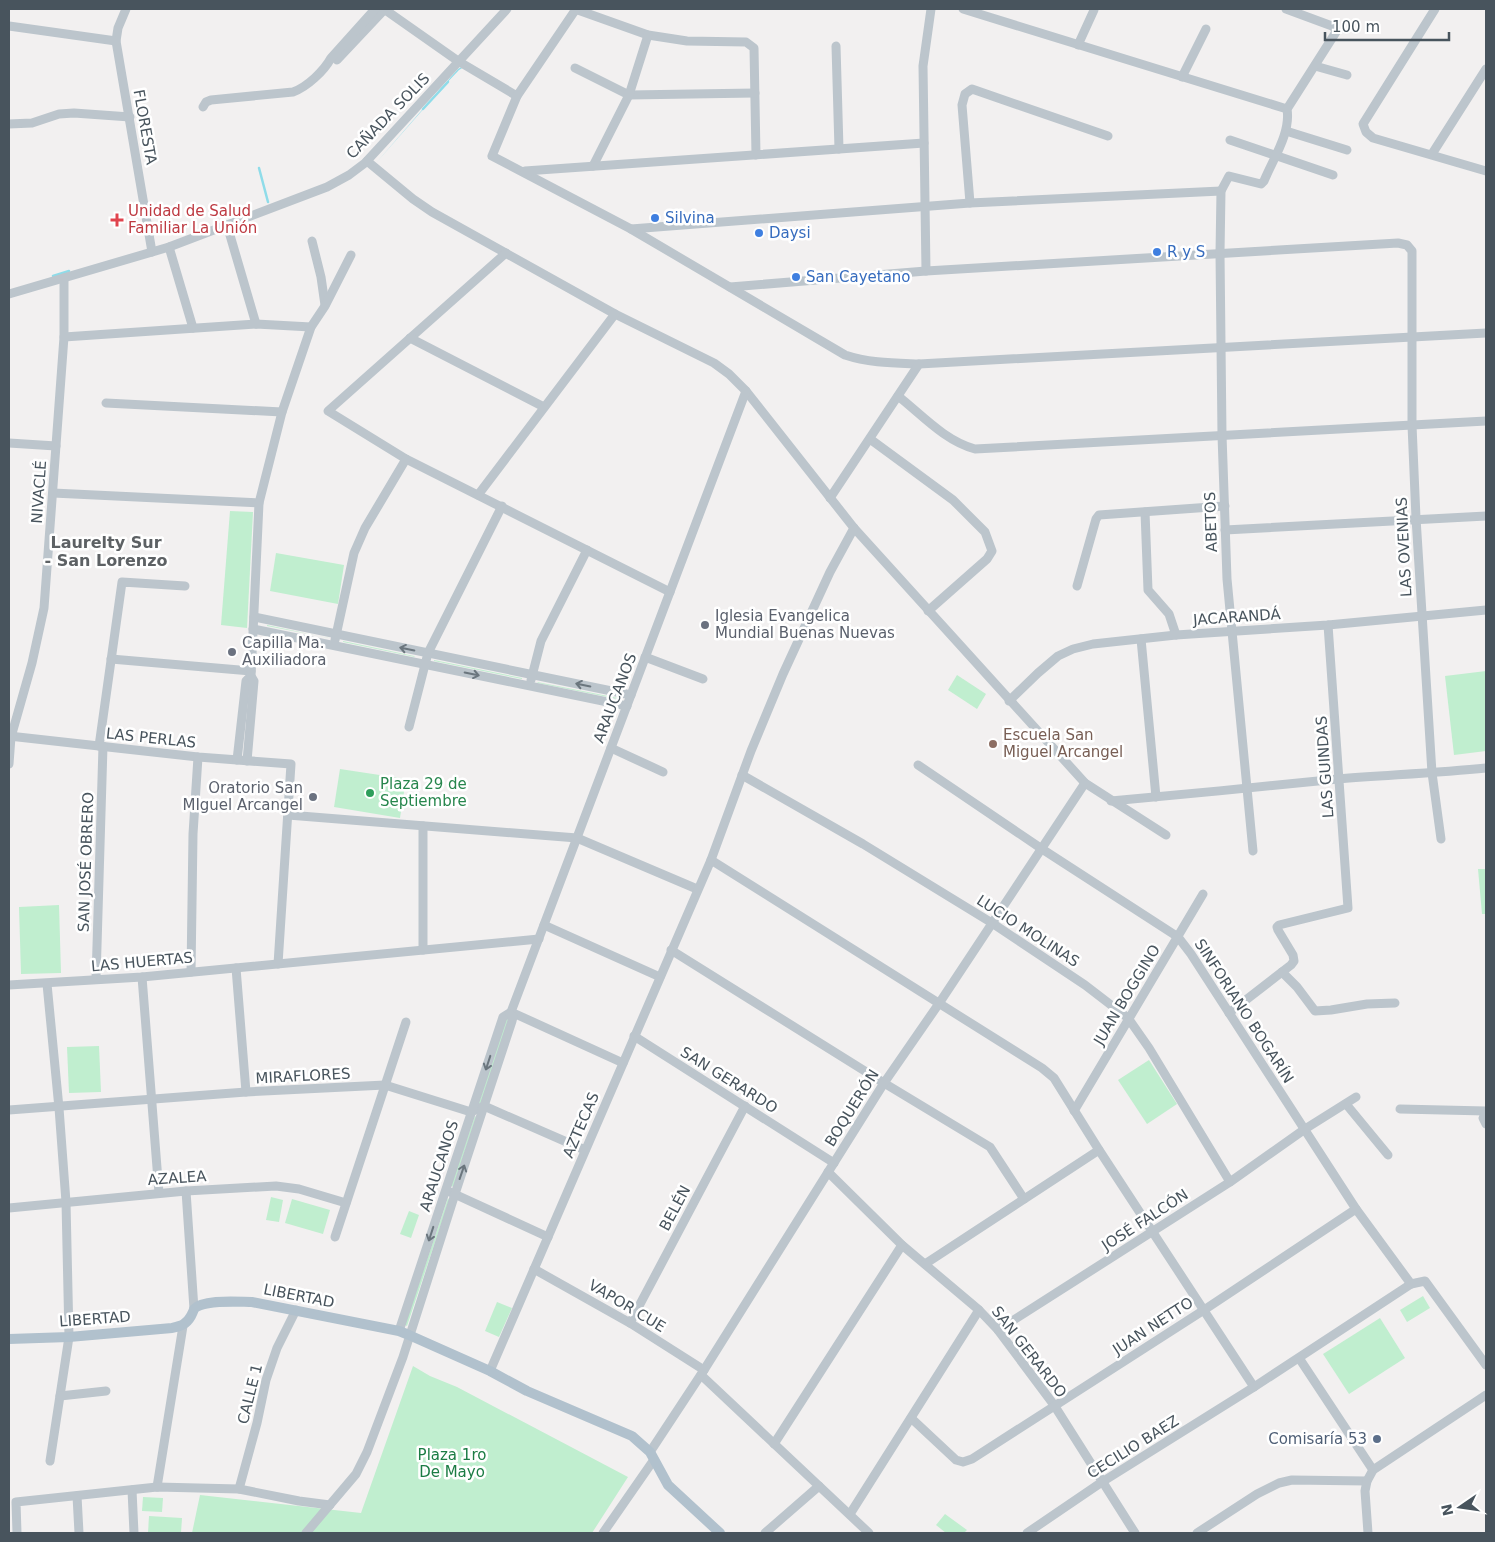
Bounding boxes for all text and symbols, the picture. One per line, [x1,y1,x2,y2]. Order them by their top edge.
scale bar [1325,10,1449,42]
text: 100 m [1332,18,1380,36]
street label: CAÑADA SOLIS [342,69,433,163]
street label: FLORESTA [130,88,161,167]
place label: Unidad de Salud Familiar La Unión [128,202,257,237]
place label: Silvina [665,209,715,227]
marker: Silvina [649,212,661,224]
marker: Unidad de Salud Familiar La Unión [110,213,124,227]
place label: Daysi [769,224,811,242]
marker: Daysi [753,227,765,239]
place label: R y S [1167,243,1205,261]
marker: R y S [1151,246,1163,258]
place label: San Cayetano [806,268,911,286]
marker: San Cayetano [790,271,802,283]
street label: NIVACLÉ [27,460,50,524]
street label: ABETOS [1201,491,1221,553]
street label: LAS OVENIAS [1392,497,1416,597]
district label: Laurelty Sur - San Lorenzo [44,533,168,570]
street label: JACARANDÁ [1192,604,1282,629]
place label: Iglesia Evangelica Mundial Buenas Nuevas [715,607,895,642]
marker: Iglesia Evangelica Mundial Buenas Nuevas [699,619,711,631]
place label: Capilla Ma. Auxiliadora [242,634,326,669]
one-way arrow [399,644,415,653]
marker: Capilla Ma. Auxiliadora [226,646,238,658]
street label: ARAUCANOS [590,651,640,745]
one-way arrow [464,670,480,680]
one-way arrow [576,680,592,690]
street label: LAS GUINDAS [1312,715,1338,819]
street label: LAS PERLAS [105,724,197,752]
place label: Escuela San Miguel Arcangel [1003,726,1123,761]
marker: Escuela San Miguel Arcangel [987,738,999,750]
place label: Plaza 29 de Septiembre [380,775,467,810]
place label: Oratorio San MIguel Arcangel [182,779,303,814]
marker: Plaza 29 de Septiembre [364,787,376,799]
marker: Oratorio San MIguel Arcangel [307,791,319,803]
street label: SAN JOSÉ OBRERO [74,792,97,932]
street label: LUCIO MOLINAS [973,891,1083,971]
street label: SINFORIANO BOGARÍN [1191,935,1298,1086]
street label: JUAN BOGGINO [1089,941,1164,1049]
street label: LAS HUERTAS [90,949,194,975]
street label: SAN GERARDO [677,1043,781,1117]
one-way arrow [483,1055,492,1071]
street label: MIRAFLORES [255,1065,351,1087]
street label: BOQUERÓN [820,1066,883,1150]
street label: AZTECAS [559,1090,603,1160]
street label: ARAUCANOS [416,1118,462,1214]
one-way arrow [458,1164,467,1180]
street label: AZALEA [147,1167,208,1189]
street label: BELÉN [655,1182,694,1234]
street label: JOSÉ FALCÓN [1097,1185,1192,1255]
one-way arrow [426,1226,435,1242]
street label: VAPOR CUE [585,1276,669,1336]
street label: LIBERTAD [262,1280,336,1312]
street label: JUAN NETTO [1109,1293,1197,1359]
street label: SAN GERARDO [988,1303,1070,1401]
street label: LIBERTAD [59,1308,131,1330]
street label: CALLE 1 [234,1362,266,1426]
street label: CECILIO BAEZ [1084,1412,1182,1482]
place label: Comisaría 53 [1268,1430,1367,1448]
marker: Comisaría 53 [1371,1433,1383,1445]
park label: Plaza 1ro De Mayo [418,1446,486,1481]
north arrow [1435,1482,1485,1532]
text: N [1438,1502,1456,1517]

